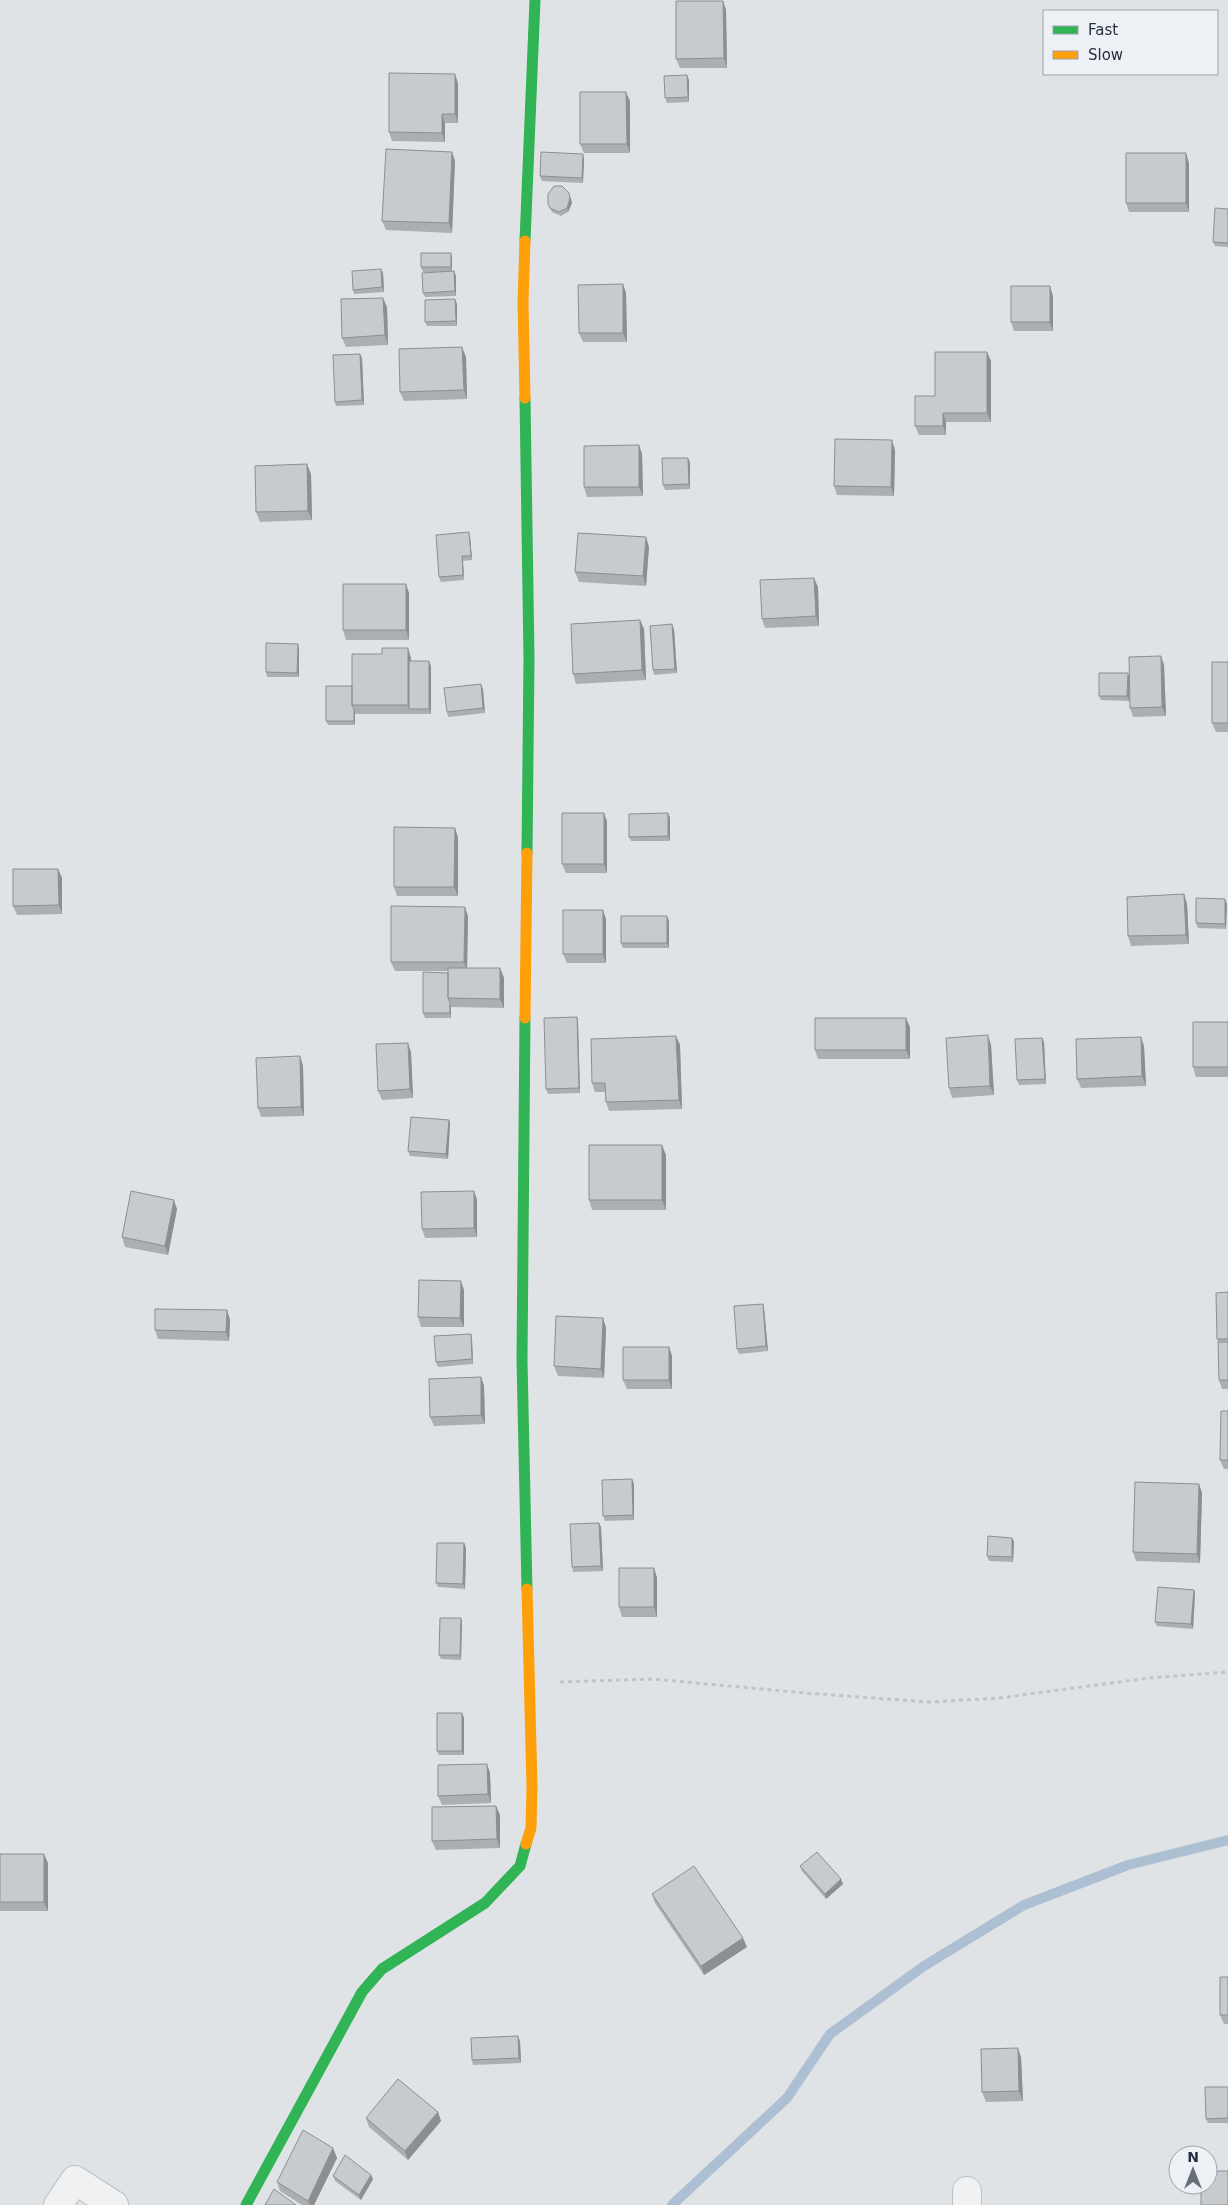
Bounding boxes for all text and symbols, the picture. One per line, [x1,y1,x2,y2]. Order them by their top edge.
legend [1043,10,1218,75]
text: Fast [1088,21,1118,39]
text: Slow [1088,46,1123,64]
north arrow [1168,2145,1218,2195]
text: N [1187,2149,1199,2165]

